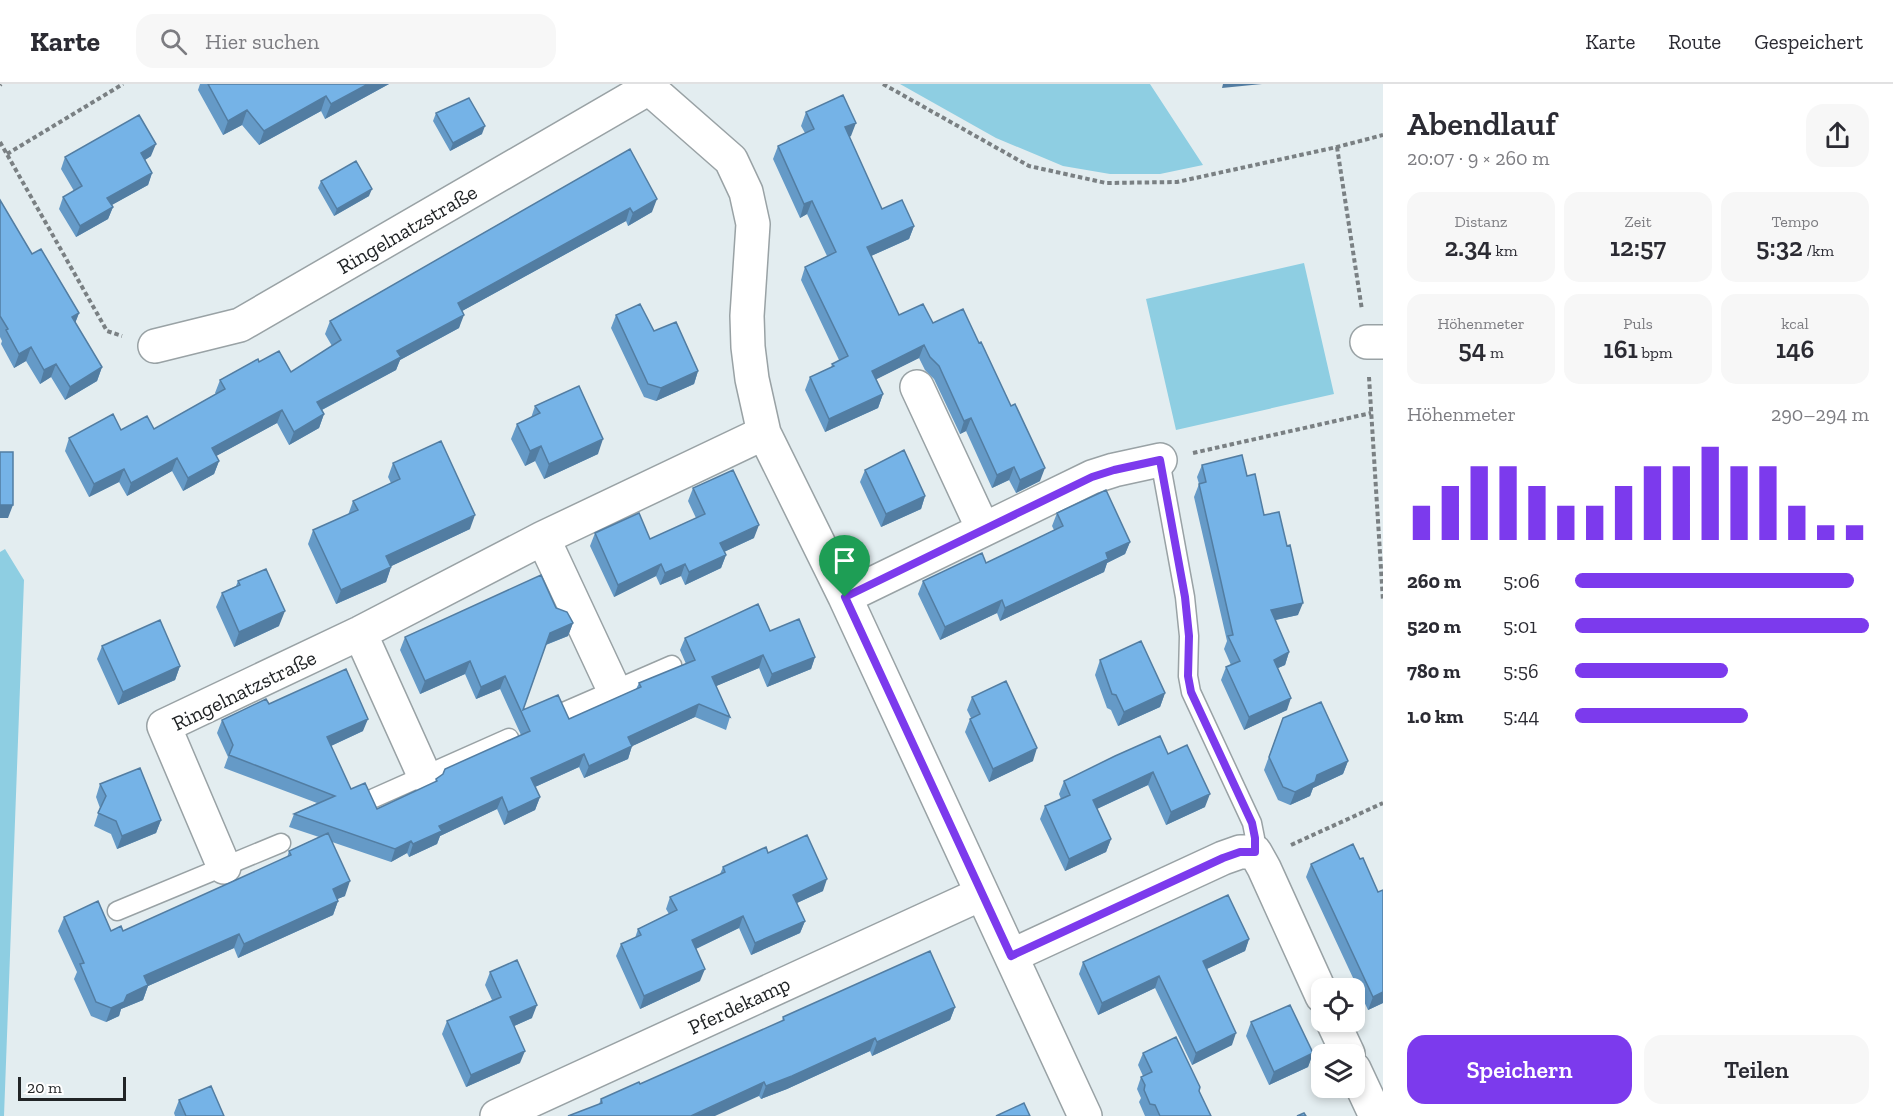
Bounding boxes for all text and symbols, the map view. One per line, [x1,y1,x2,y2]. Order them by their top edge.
search box [136,14,556,68]
text: Karte [30,25,100,58]
icon: search [157,25,190,58]
text: Hier suchen [205,28,319,55]
text: Karte [1585,29,1635,54]
text: Route [1668,29,1721,54]
text: Gespeichert [1754,29,1863,54]
text: Abendlauf [1407,104,1556,143]
button: share [1806,104,1869,167]
text: 20:07 · 9 × 260 m [1407,146,1549,170]
street label: Ringelnatzstraße [333,179,481,279]
text: Distanz [1454,212,1508,231]
text: Zeit [1624,212,1652,231]
text: Tempo [1771,212,1819,231]
text: 2.34 [1444,231,1492,263]
text: 12:57 [1610,231,1666,263]
text: 5:32 [1756,231,1803,263]
text: km [1492,241,1518,260]
text: /km [1803,241,1834,260]
text: Höhenmeter [1437,314,1525,333]
text: Puls [1623,314,1653,333]
text: kcal [1781,314,1809,333]
text: 54 [1458,333,1486,365]
text: 161 [1603,333,1638,365]
text: 146 [1776,333,1814,365]
text: m [1486,343,1504,362]
text: bpm [1638,343,1673,362]
text: Höhenmeter [1407,402,1516,426]
text: 290–294 m [1771,402,1869,426]
pin [819,535,870,597]
icon: arrive [828,544,861,577]
text: 260 m [1407,569,1461,593]
text: 5:06 [1503,569,1540,593]
text: 520 m [1407,614,1461,638]
text: 5:01 [1503,614,1537,638]
street label: Ringelnatzstraße [168,644,320,736]
text: 780 m [1407,659,1460,683]
text: 5:56 [1503,659,1539,683]
text: 1.0 km [1407,704,1463,728]
text: 5:44 [1503,704,1539,728]
street label: Pferdekamp [684,971,794,1039]
map controls [1311,978,1365,1098]
button: locate [1311,978,1365,1032]
button: Speichern [1407,1035,1632,1104]
button: Teilen [1644,1035,1869,1104]
button: layers [1311,1044,1365,1098]
scale bar [18,1074,126,1102]
text: 20 m [27,1078,62,1097]

